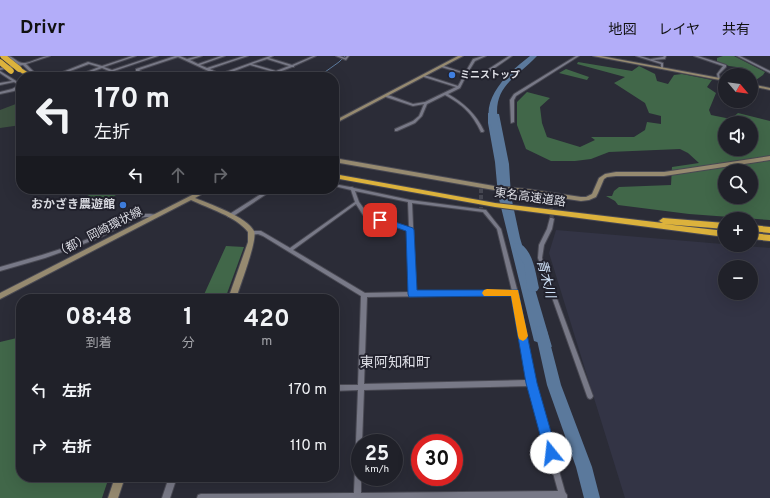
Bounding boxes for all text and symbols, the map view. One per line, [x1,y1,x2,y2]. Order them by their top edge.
text: Drivr [20,16,65,40]
text: 地図 [608,22,636,39]
text: レイヤ [658,22,700,39]
text: 共有 [722,22,750,39]
north arrow [718,68,758,108]
map controls [718,68,758,300]
place label: ミニストップ [460,69,520,82]
marker: ミニストップ [447,70,457,80]
text: 170 m [94,82,170,118]
icon: left [28,88,80,140]
button: sound [718,116,758,156]
text: 左折 [94,122,130,145]
icon: left [125,164,147,186]
icon: ahead [167,164,189,186]
icon: right [209,164,231,186]
button: search [718,164,758,204]
street label: 東名高速道路 [493,185,567,211]
place label: おかざき農遊館 [31,197,115,213]
marker: おかざき農遊館 [118,200,128,210]
pin [363,203,397,237]
street label: （都）岡崎環状線 [53,204,145,262]
icon: arrive [369,209,391,231]
button: + [718,212,758,252]
water label: 青木川 [533,258,558,302]
button: − [718,260,758,300]
text: 08:48 [65,303,132,333]
text: 1 [183,303,193,333]
text: 420 [244,305,290,335]
text: m [261,334,272,350]
text: 到着 [86,336,112,352]
text: 分 [182,336,195,352]
district label: 東阿知和町 [360,355,430,372]
icon: left [28,379,50,401]
text: 170 m [288,381,327,400]
text: 左折 [62,383,92,402]
position arrow [530,432,572,474]
speed limit sign: 30 [411,434,463,486]
icon: right [28,435,50,457]
text: 110 m [290,437,327,456]
text: 右折 [62,439,92,458]
text: 25 [365,442,389,468]
text: km/h [365,463,389,476]

